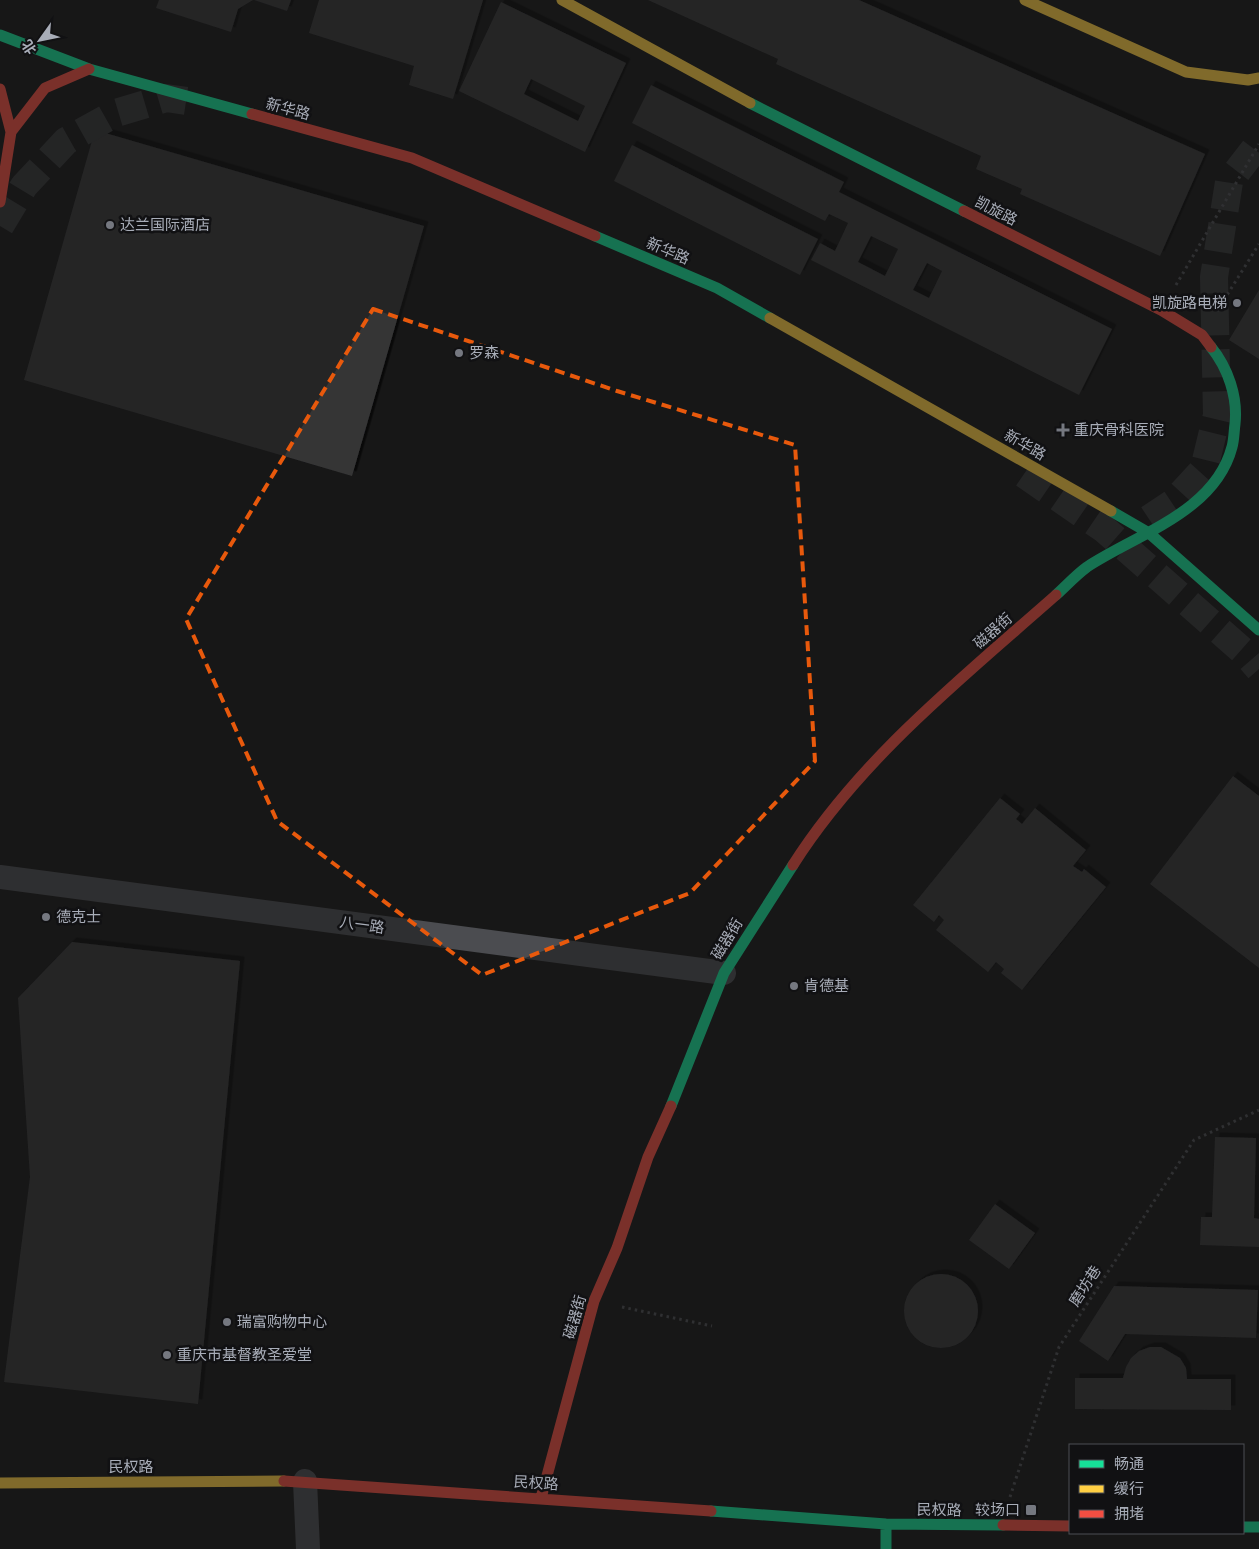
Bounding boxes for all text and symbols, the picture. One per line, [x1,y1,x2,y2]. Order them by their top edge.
north arrow [15,15,65,65]
text: 北 [18,35,42,58]
street label: 新华路 [263,94,312,125]
street label: 凯旋路 [971,192,1021,231]
place label: 达兰国际酒店 [120,215,210,236]
marker: 达兰国际酒店 [104,219,116,231]
street label: 新华路 [643,233,693,270]
place label: 凯旋路电梯 [1152,293,1227,314]
marker: 凯旋路电梯 [1231,297,1243,309]
place label: 罗森 [469,343,499,364]
marker: 罗森 [453,347,465,359]
place label: 重庆骨科医院 [1074,420,1164,441]
marker: 重庆骨科医院 [1056,423,1070,437]
street label: 新华路 [1000,425,1049,466]
street label: 磁器街 [970,609,1017,654]
place label: 德克士 [56,907,101,928]
marker: 德克士 [40,911,52,923]
street label: 八一路 [338,912,386,939]
street label: 磁器街 [707,915,748,964]
place label: 肯德基 [804,976,849,997]
marker: 肯德基 [788,980,800,992]
street label: 磨坊巷 [1064,1262,1106,1311]
street label: 磁器街 [559,1293,592,1342]
place label: 瑞富购物中心 [237,1312,327,1333]
marker: 瑞富购物中心 [221,1316,233,1328]
place label: 重庆市基督教圣爱堂 [177,1345,312,1366]
marker: 重庆市基督教圣爱堂 [161,1349,173,1361]
legend [1069,1444,1244,1534]
text: 畅通 [1114,1454,1144,1475]
street label: 民权路 [108,1457,154,1478]
street label: 民权路 [513,1471,559,1496]
text: 缓行 [1114,1479,1144,1500]
street label: 民权路 [916,1500,962,1521]
place label: 较场口 [975,1500,1020,1521]
marker: 较场口 [1024,1503,1038,1517]
text: 拥堵 [1114,1504,1144,1525]

